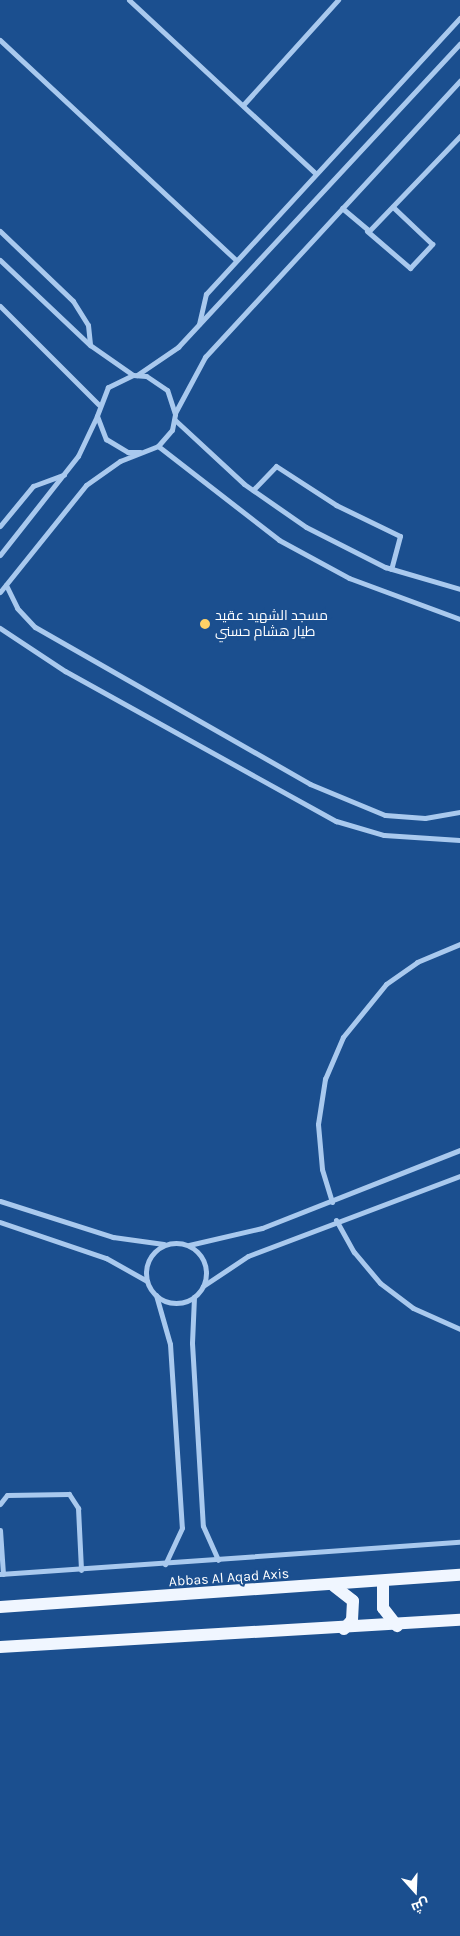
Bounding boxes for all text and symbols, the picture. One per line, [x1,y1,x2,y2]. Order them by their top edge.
place label: مسجد الشهيد عقيد طيار هشام حسني [215,608,328,640]
marker: مسجد الشهيد عقيد طيار هشام حسني [199,618,211,630]
street label: Abbas Al Aqad Axis [168,1565,290,1591]
north arrow [390,1866,440,1916]
text: ش [409,1895,432,1917]

